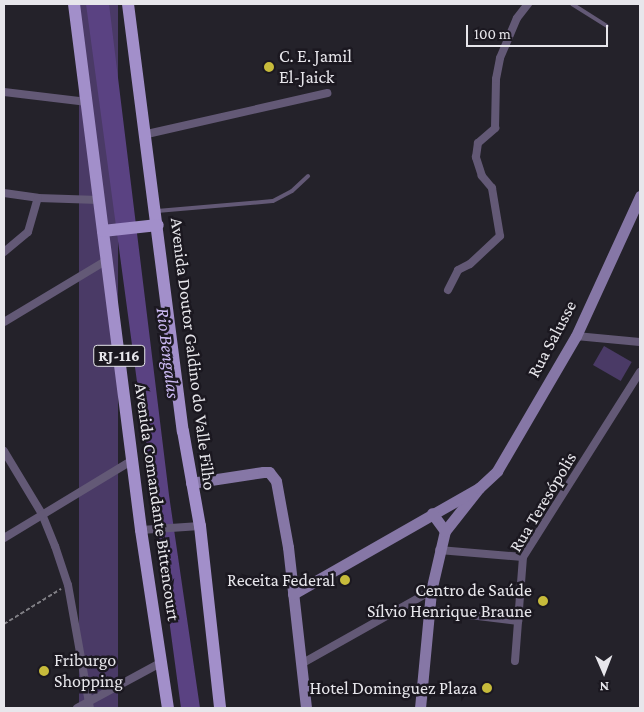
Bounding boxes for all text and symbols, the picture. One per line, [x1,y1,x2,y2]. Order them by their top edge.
scale bar [469,15,612,47]
text: 100 m [474,26,511,42]
place label: C. E. Jamil El-Jaick [279,46,352,88]
marker: C. E. Jamil El-Jaick [263,61,275,73]
street label: Avenida Doutor Galdino do Valle Filho [166,217,220,491]
street label: Rua Salusse [523,297,581,381]
water label: Rio Bengalas [151,306,185,400]
road number: RJ-116 [93,342,145,370]
street label: Avenida Comandante Bittencourt [130,382,184,622]
street label: Rua Teresópolis [505,448,581,556]
place label: Receita Federal [227,569,335,591]
marker: Receita Federal [339,574,351,586]
place label: Centro de Saúde Sílvio Henrique Braune [367,580,532,622]
marker: Centro de Saúde Sílvio Henrique Braune [536,594,550,608]
north arrow [579,647,629,697]
place label: Friburgo Shopping [54,650,123,692]
marker: Friburgo Shopping [38,665,50,677]
place label: Hotel Dominguez Plaza [309,677,477,699]
text: N [599,679,609,695]
marker: Hotel Dominguez Plaza [481,682,493,694]

